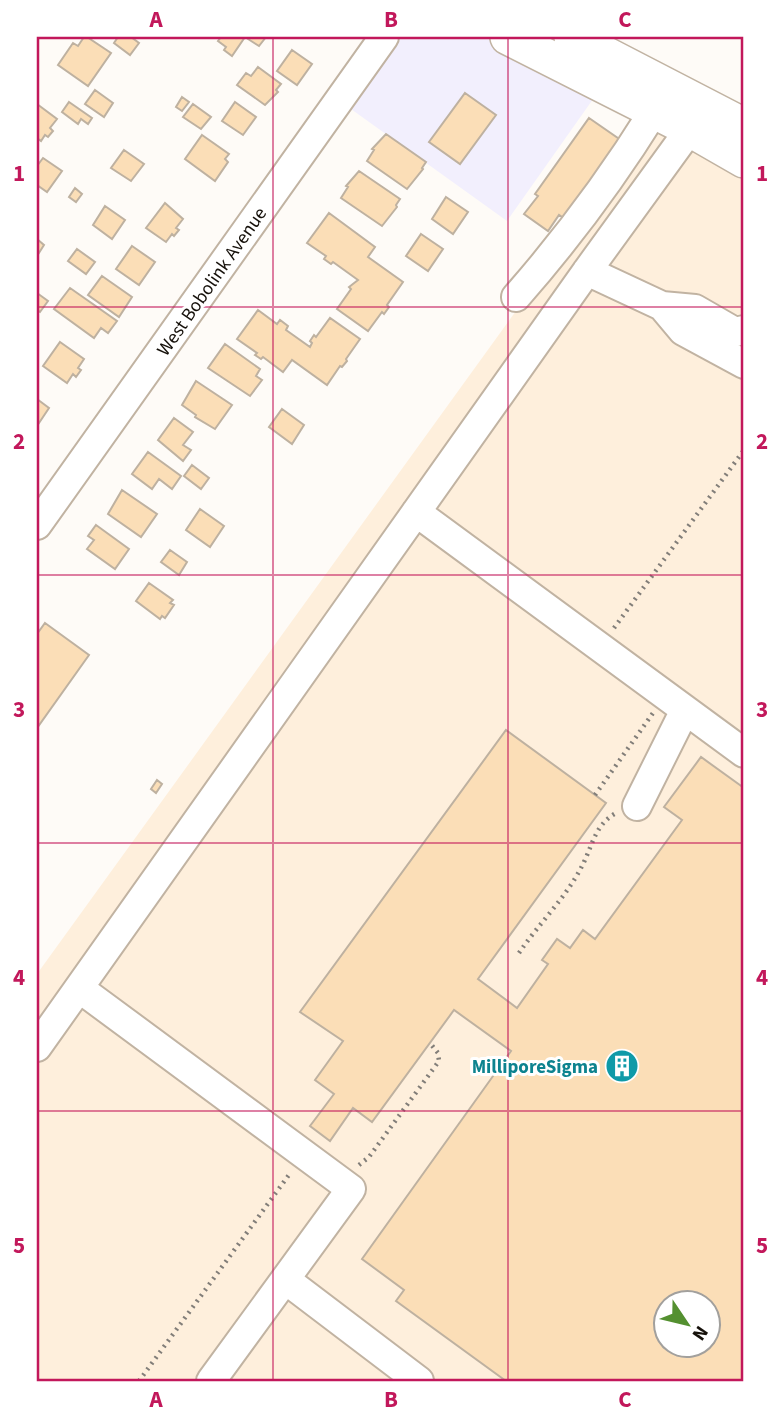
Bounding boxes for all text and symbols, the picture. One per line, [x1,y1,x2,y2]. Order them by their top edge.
text: A [148,3,163,36]
text: B [384,3,398,36]
text: C [618,3,632,36]
text: 1 [13,157,25,190]
text: 1 [756,157,768,190]
street label: West Bobolink Avenue [151,202,274,362]
text: 2 [13,425,25,458]
text: 2 [756,425,768,458]
text: 3 [13,693,25,726]
text: 3 [756,693,768,726]
text: 4 [13,961,25,994]
text: 4 [756,961,768,994]
building icon: MilliporeSigma [603,1047,641,1085]
place label: MilliporeSigma [472,1054,598,1081]
text: 5 [13,1229,25,1262]
text: 5 [756,1229,768,1262]
north arrow [652,1288,722,1358]
text: N [685,1320,714,1346]
text: A [148,1383,163,1416]
text: B [384,1383,398,1416]
text: C [618,1383,632,1416]

